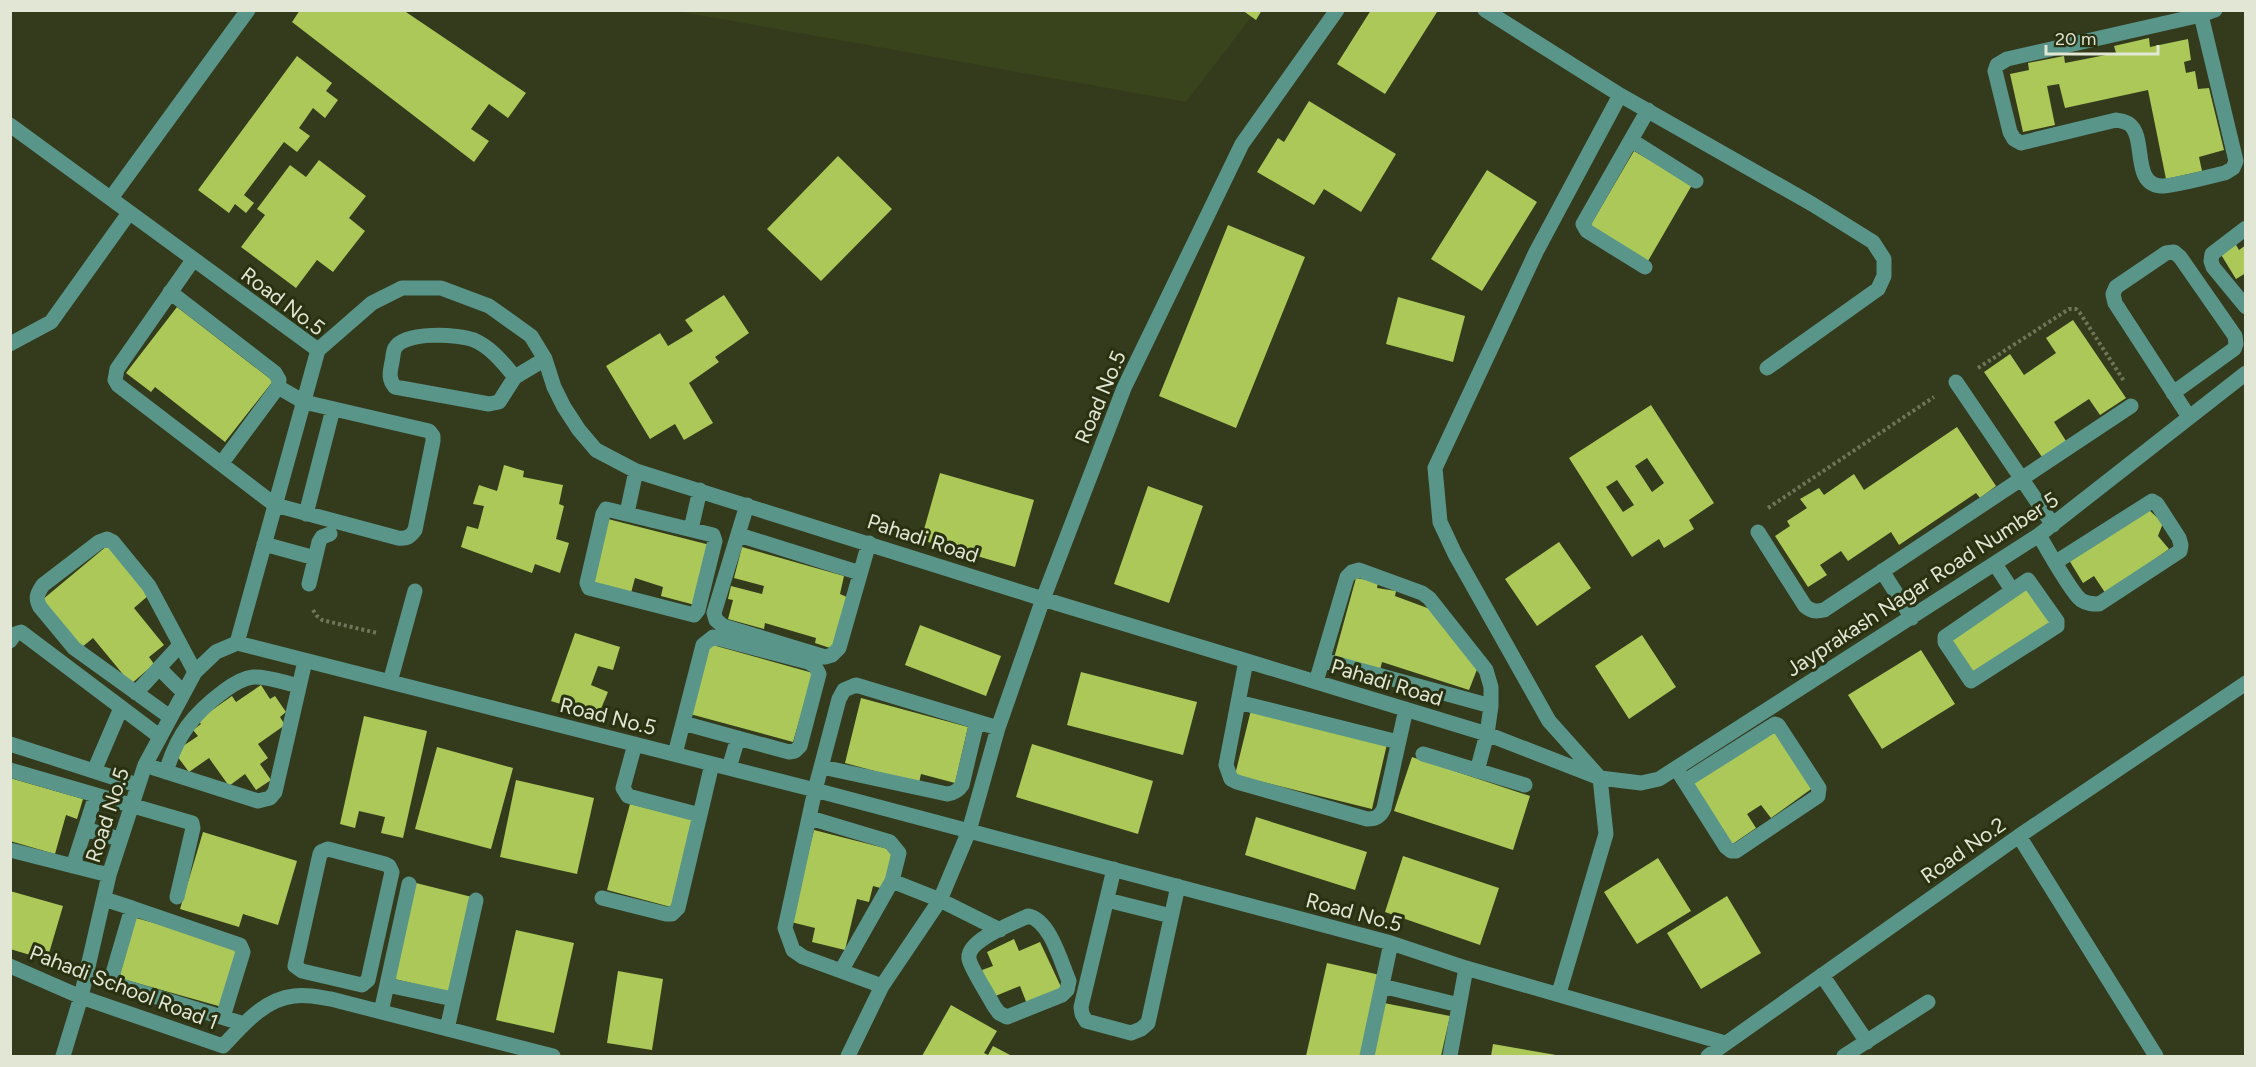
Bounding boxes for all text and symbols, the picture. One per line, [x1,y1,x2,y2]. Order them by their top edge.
scale bar [2046,18,2158,56]
text: 20 m [2055,28,2096,50]
street label: Road No.5 [236,261,330,341]
street label: Road No.5 [1069,347,1131,447]
street label: Jayprakash Nagar Road Number 5 [1781,486,2063,682]
street label: Pahadi Road [864,508,982,568]
street label: Pahadi Road [1328,653,1446,711]
street label: Road No.5 [557,692,659,740]
street label: Road No.5 [80,764,134,866]
street label: Road No.2 [1916,812,2010,888]
street label: Road No.5 [1303,887,1405,937]
street label: Pahadi School Road 1 [26,940,222,1034]

